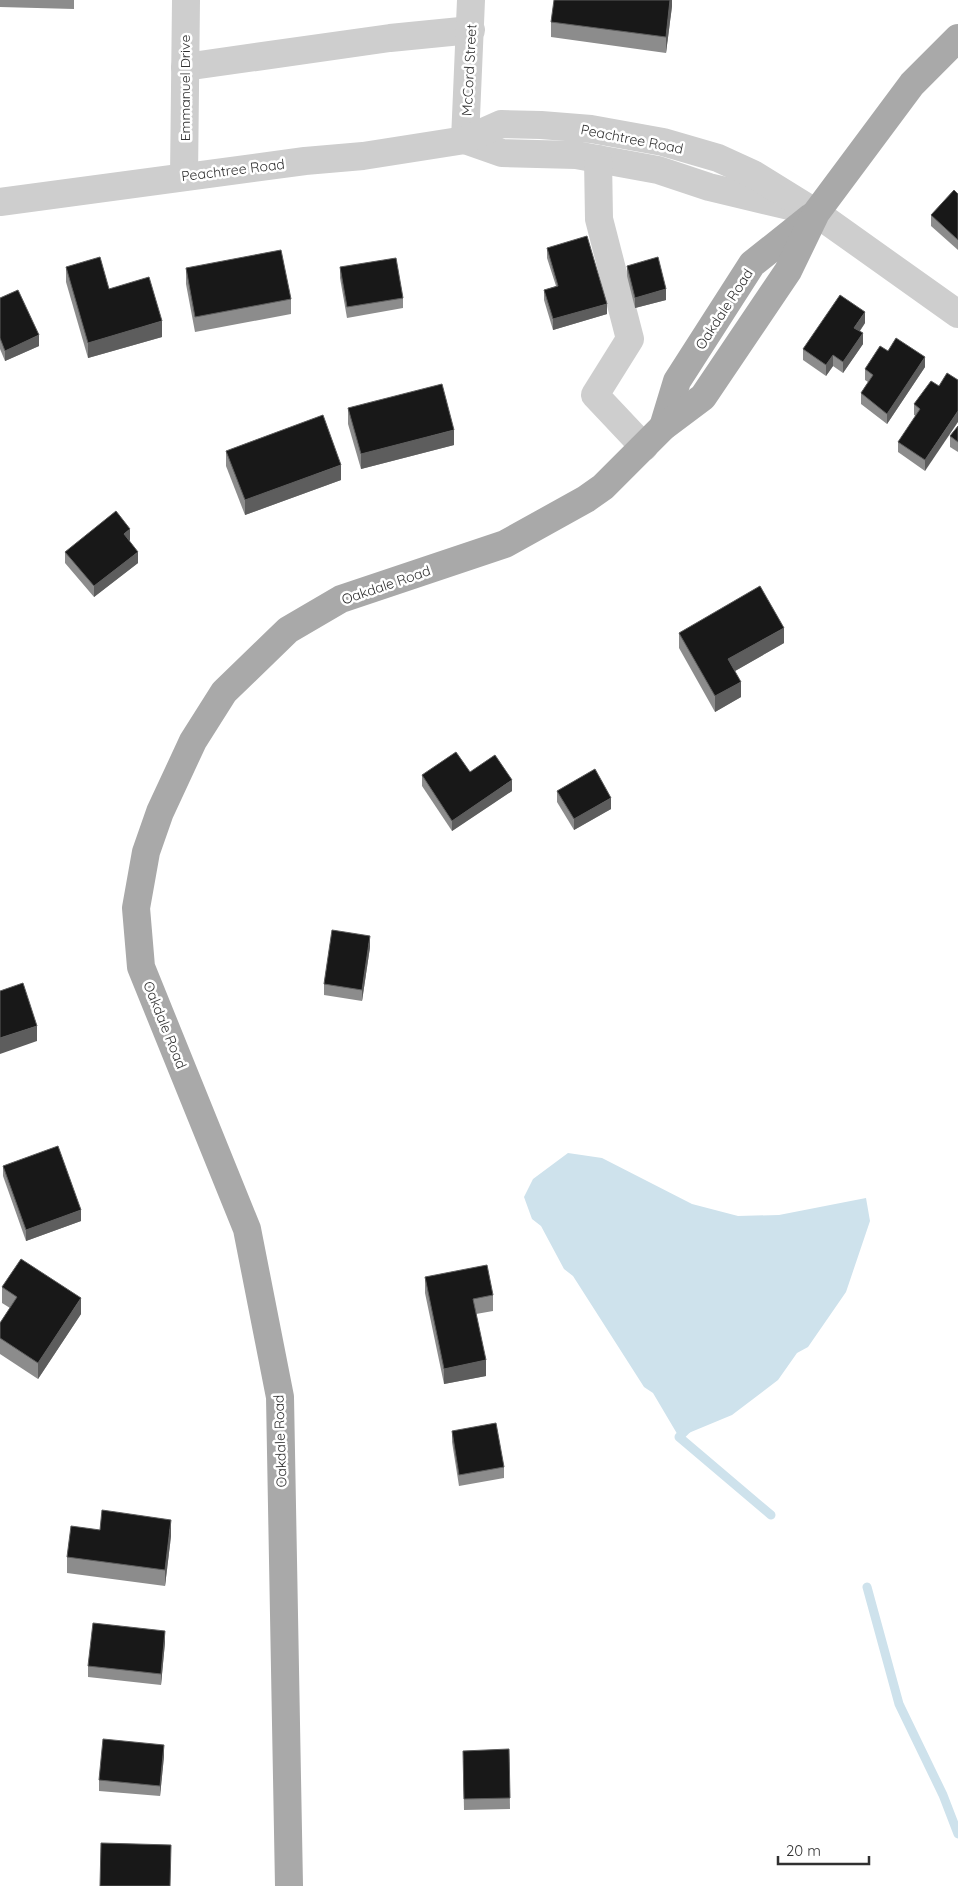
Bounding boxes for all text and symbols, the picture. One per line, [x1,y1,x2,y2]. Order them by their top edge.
street label: McCord Street [458,23,480,116]
street label: Emmanuel Drive [176,35,194,141]
street label: Peachtree Road [579,120,685,158]
street label: Peachtree Road [180,155,286,185]
street label: Oakdale Road [691,265,757,353]
street label: Oakdale Road [339,561,433,609]
street label: Oakdale Road [139,979,191,1071]
street label: Oakdale Road [269,1394,291,1488]
scale bar [778,1834,869,1866]
text: 20 m [786,1841,821,1860]

